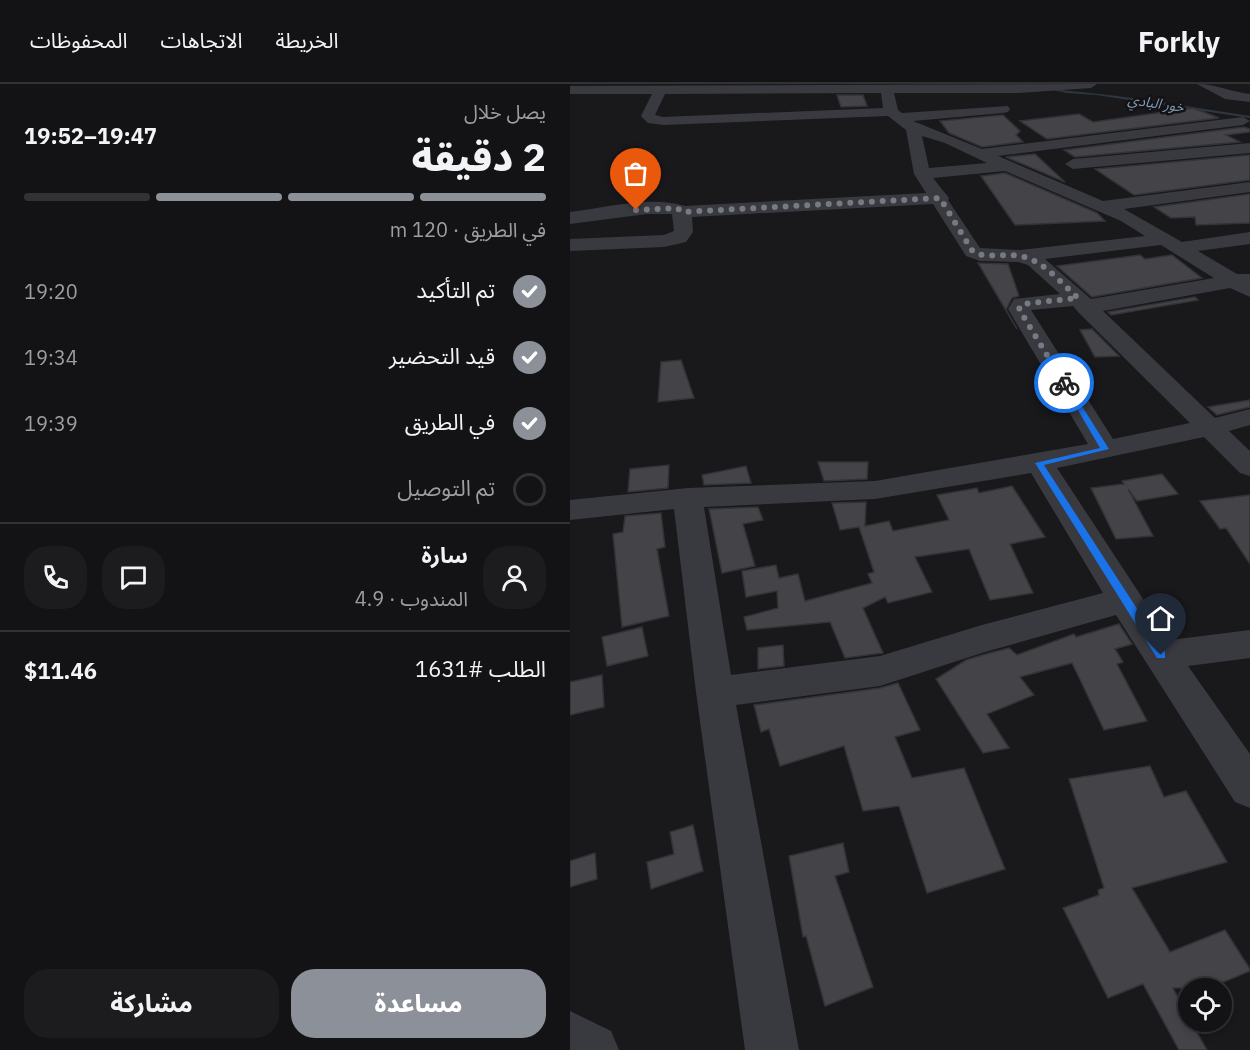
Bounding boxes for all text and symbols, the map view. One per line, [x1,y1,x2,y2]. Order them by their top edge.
text: Forkly [1138,23,1220,60]
text: المحفوظات [30,26,127,54]
text: الاتجاهات [160,26,242,54]
text: الخريطة [275,26,338,54]
water label: خور البادي [1126,90,1186,118]
text: يصل خلال [464,98,546,125]
text: 19:47–19:52 [24,121,157,150]
text: 2 دقيقة [412,131,546,182]
pin [610,148,661,210]
icon: bag [619,157,652,190]
text: في الطريق · 120 m [390,216,546,243]
text: تم التأكيد [416,275,495,304]
icon: check [513,275,546,308]
text: 19:20 [24,278,78,305]
text: قيد التحضير [389,341,495,370]
icon: check [513,341,546,374]
text: 19:34 [24,344,78,371]
courier [1034,353,1094,413]
icon: bike [1048,367,1081,400]
text: في الطريق [405,407,495,436]
icon: check [513,407,546,440]
text: 19:39 [24,410,78,437]
text: تم التوصيل [397,473,495,502]
text: سارة [422,540,468,569]
button: phone [24,546,87,609]
button: chat [102,546,165,609]
button: person [483,546,546,609]
text: المندوب · 4.9 [355,585,468,612]
pin [1135,593,1186,655]
icon: home [1144,602,1177,635]
text: الطلب #1631 [415,654,546,683]
text: $11.46 [24,656,97,685]
button: مشاركة [24,969,279,1038]
button: مساعدة [291,969,546,1038]
map controls [1178,978,1232,1032]
button: locate [1178,978,1232,1032]

